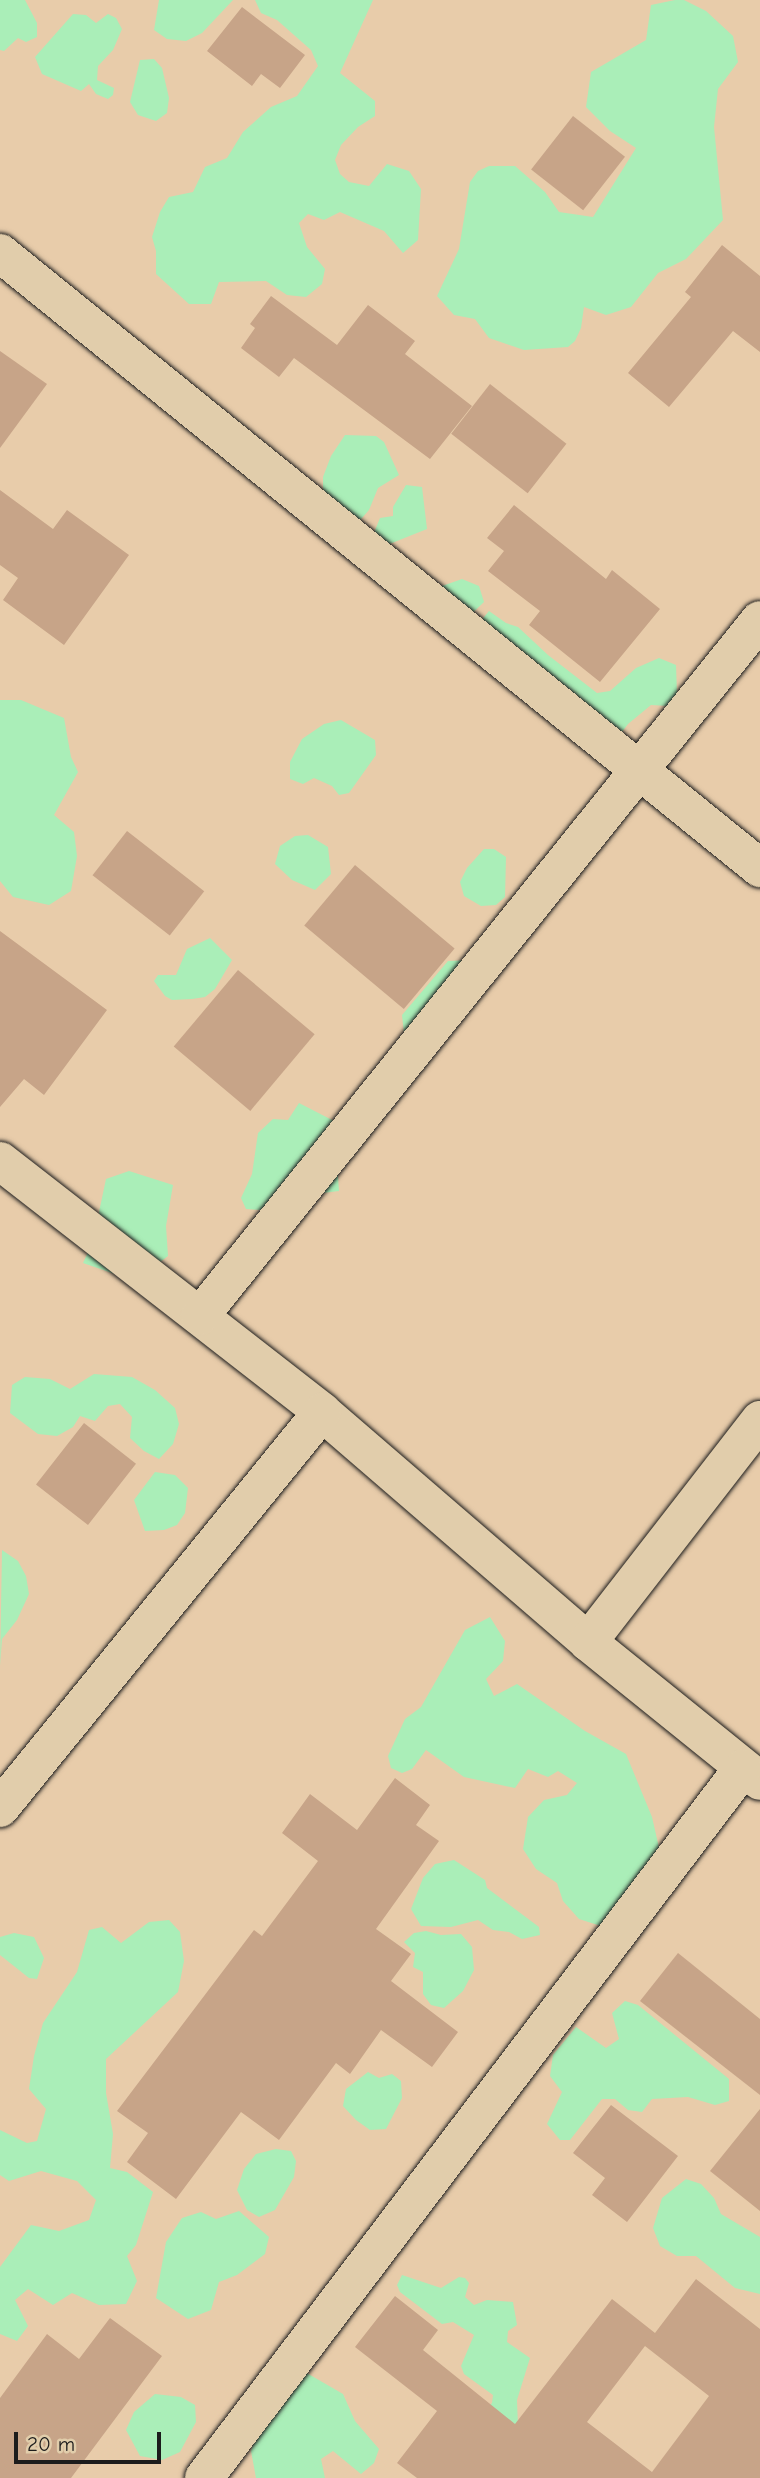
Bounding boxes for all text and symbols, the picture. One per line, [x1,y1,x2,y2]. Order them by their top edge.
scale bar [18,2418,164,2462]
text: 20 m [27,2432,75,2456]

